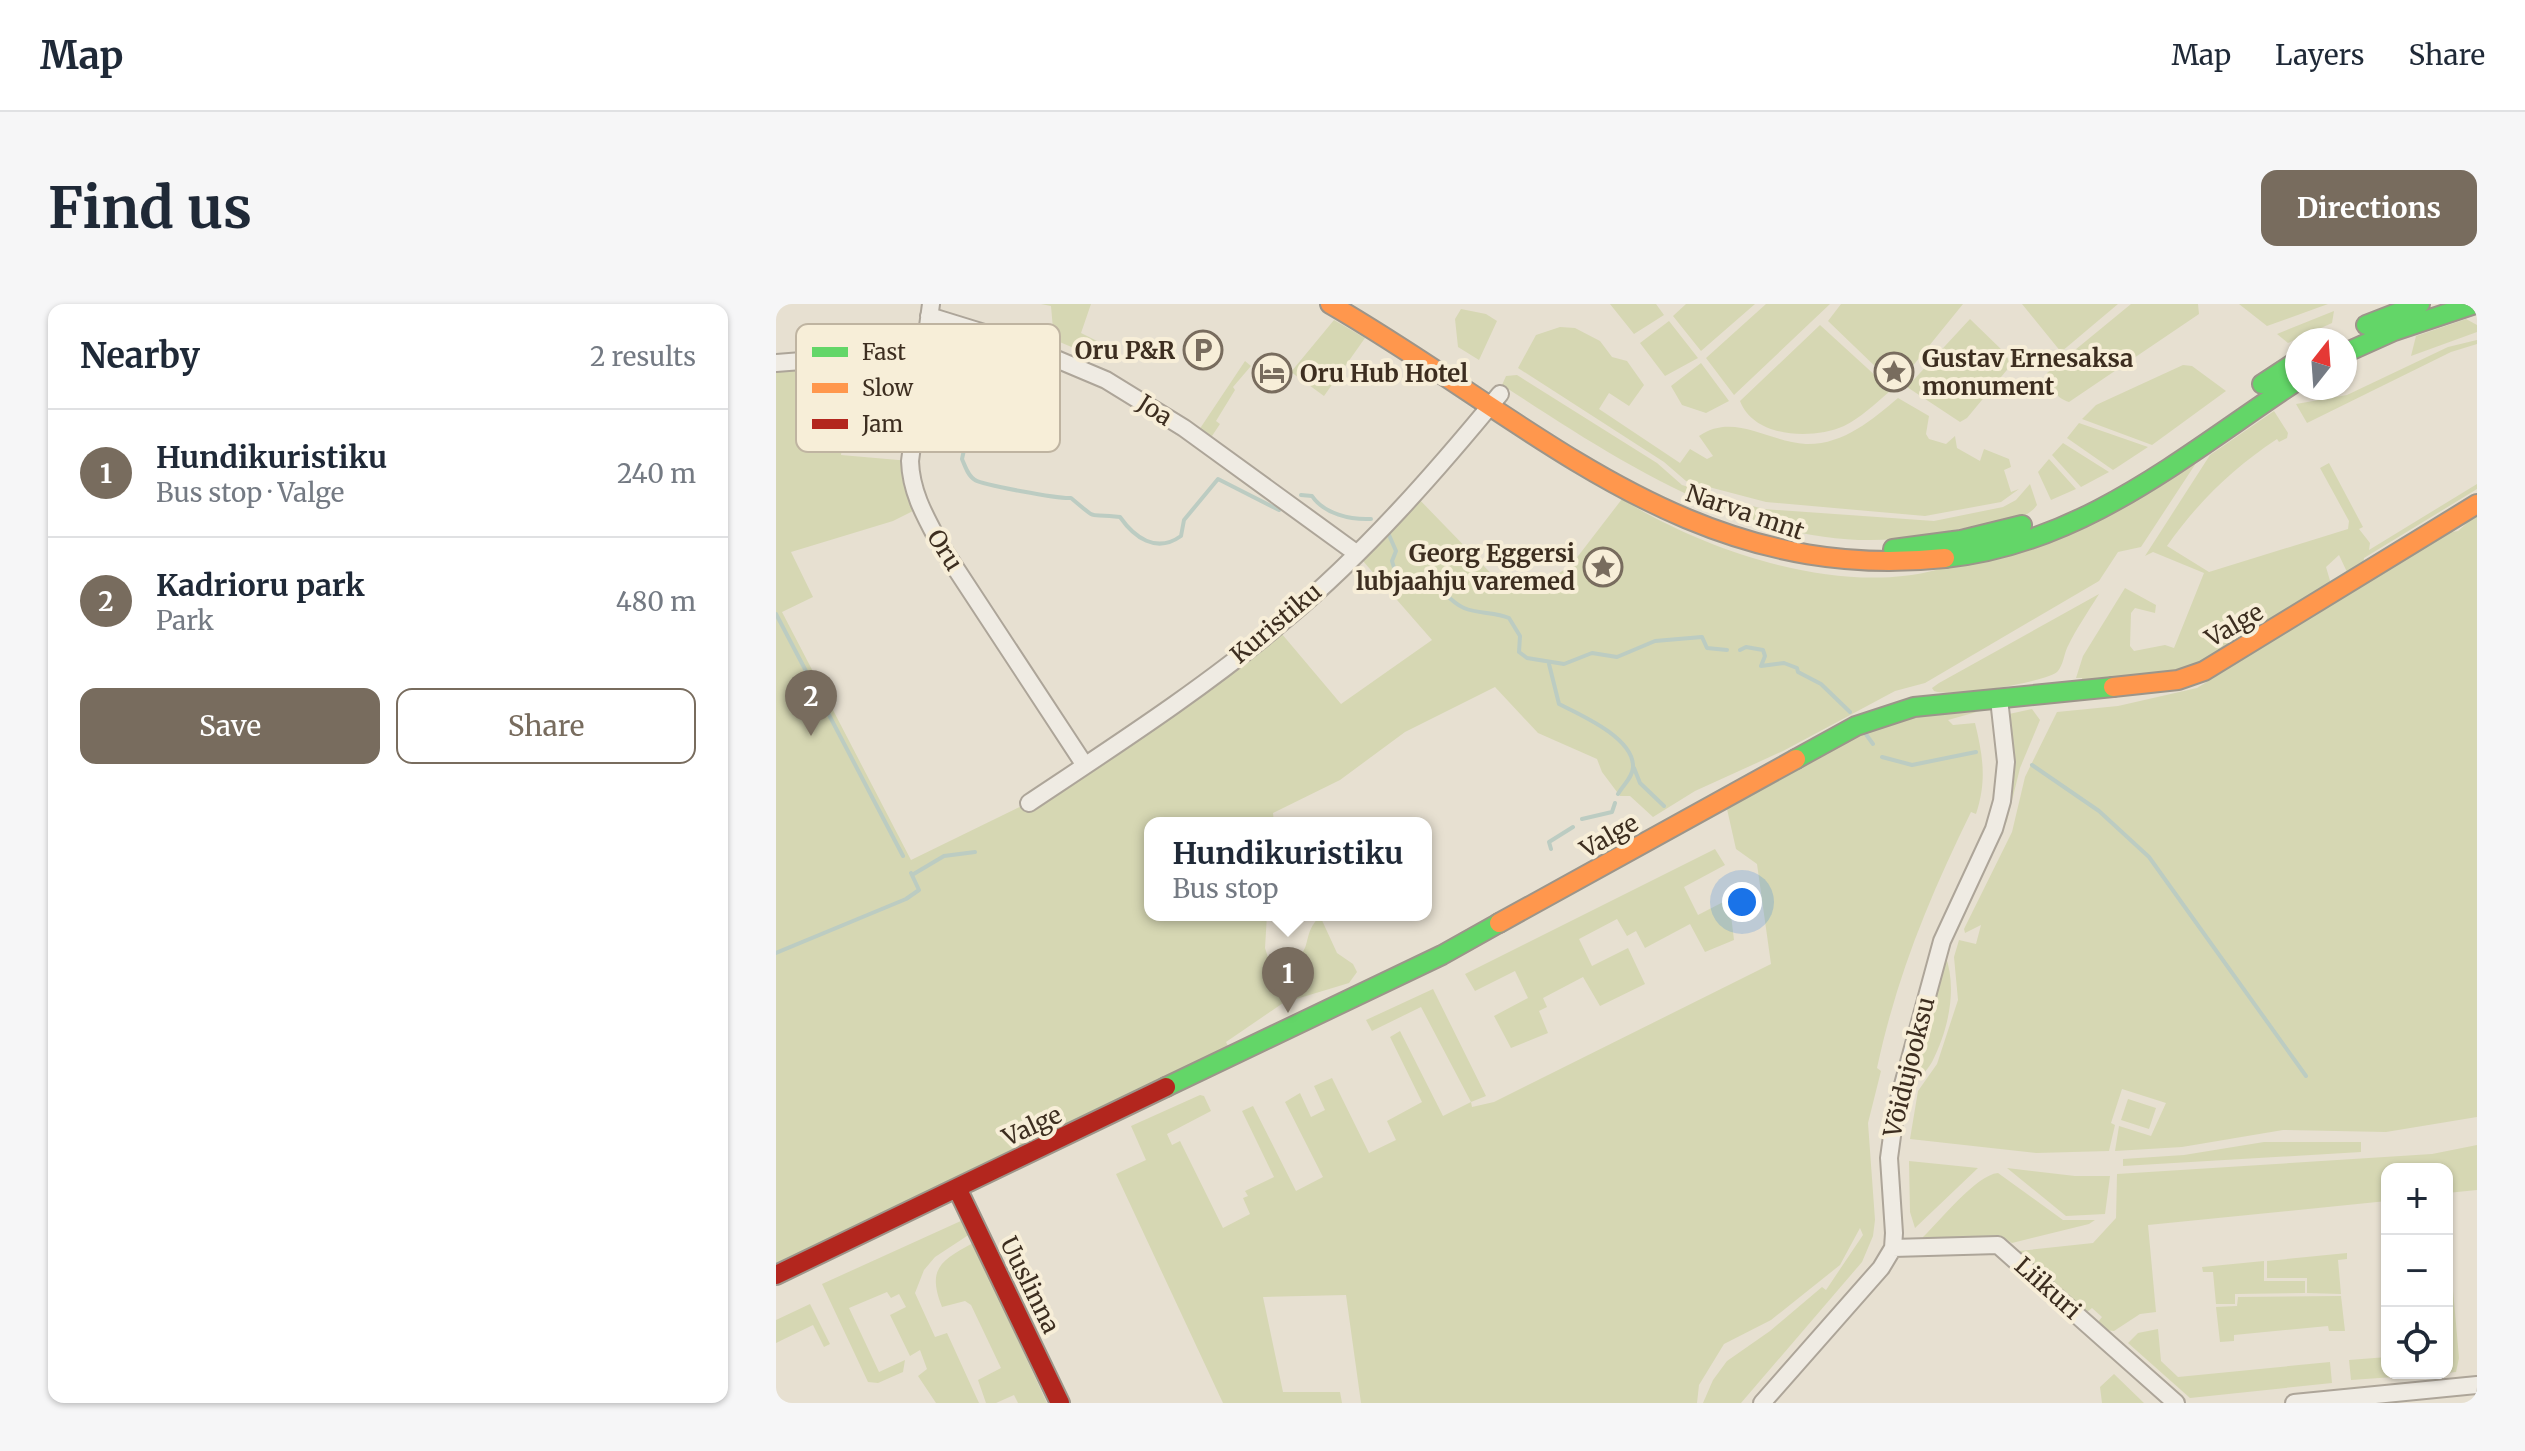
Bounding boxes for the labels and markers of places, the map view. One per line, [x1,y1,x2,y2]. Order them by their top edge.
parking icon: Oru P&R [1182,329,1224,371]
place label: Oru P&R [1075,335,1176,366]
place label: Gustav Ernesaksa monument [1922,343,2134,402]
place icon: Gustav Ernesaksa monument [1873,351,1915,393]
hotel icon: Oru Hub Hotel [1251,352,1293,394]
place label: Oru Hub Hotel [1300,358,1468,389]
place label: Georg Eggersi lubjaahju varemed [1356,538,1575,597]
place icon: Georg Eggersi lubjaahju varemed [1582,546,1624,588]
pin: 2 [785,670,837,736]
pin: 1 [1262,947,1314,1013]

